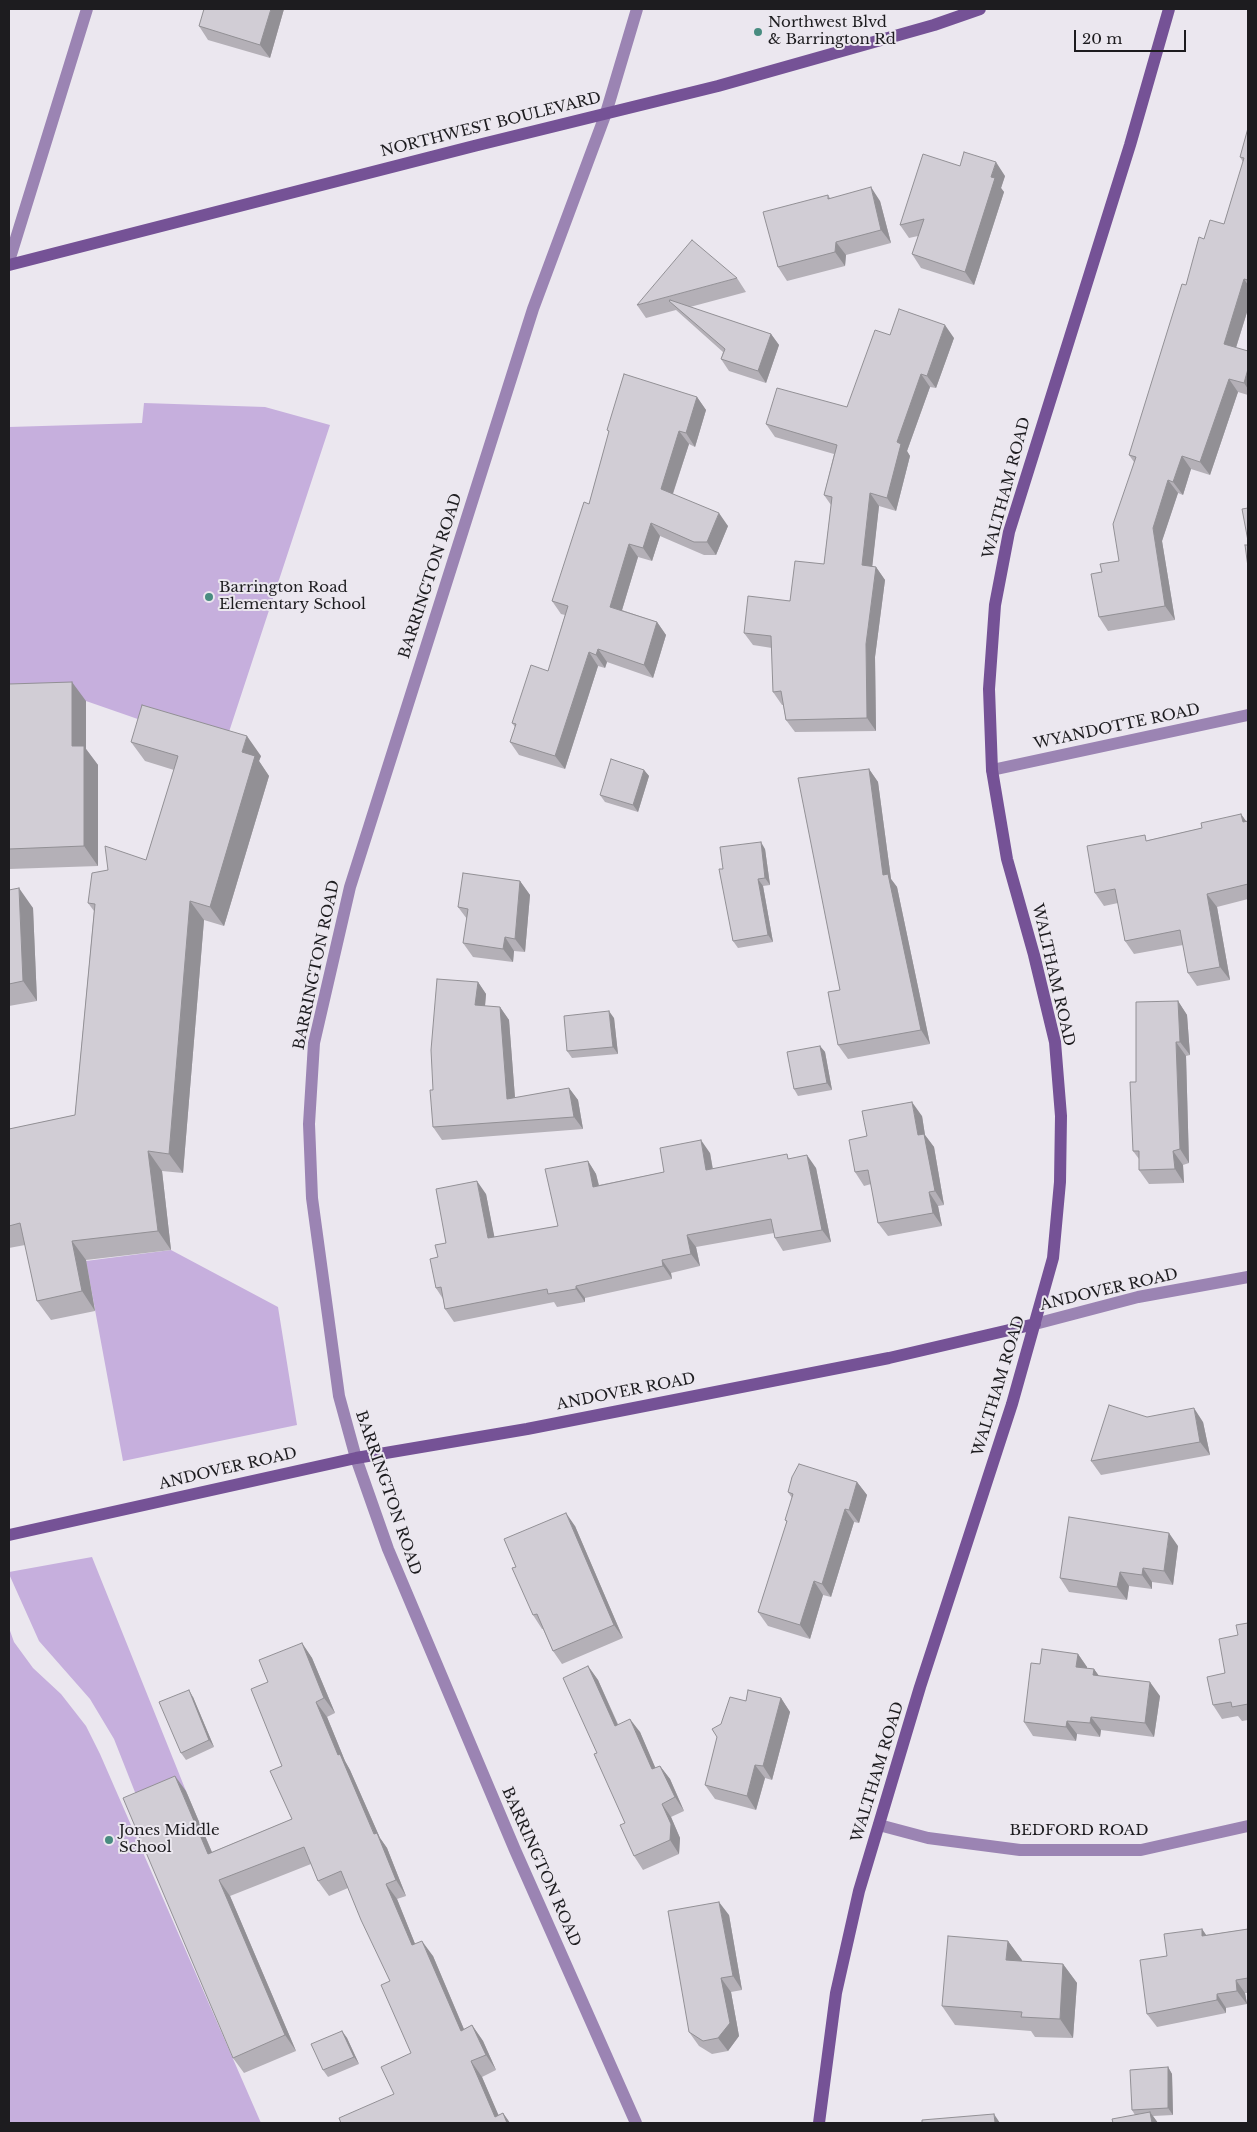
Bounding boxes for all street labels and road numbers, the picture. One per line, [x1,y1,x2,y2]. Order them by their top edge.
street label: NORTHWEST BOULEVARD [379,89,603,161]
street label: WALTHAM ROAD [979,415,1035,561]
street label: BARRINGTON ROAD [396,491,466,661]
street label: WYANDOTTE ROAD [1032,701,1202,753]
street label: BARRINGTON ROAD [290,879,344,1051]
street label: WALTHAM ROAD [1028,902,1078,1048]
street label: ANDOVER ROAD [1038,1265,1180,1315]
street label: WALTHAM ROAD [969,1314,1029,1458]
street label: ANDOVER ROAD [555,1370,697,1414]
street label: BARRINGTON ROAD [351,1408,425,1578]
street label: ANDOVER ROAD [157,1444,299,1494]
street label: WALTHAM ROAD [848,1700,908,1844]
street label: BARRINGTON ROAD [498,1784,584,1950]
street label: BEDFORD ROAD [1010,1822,1148,1840]

